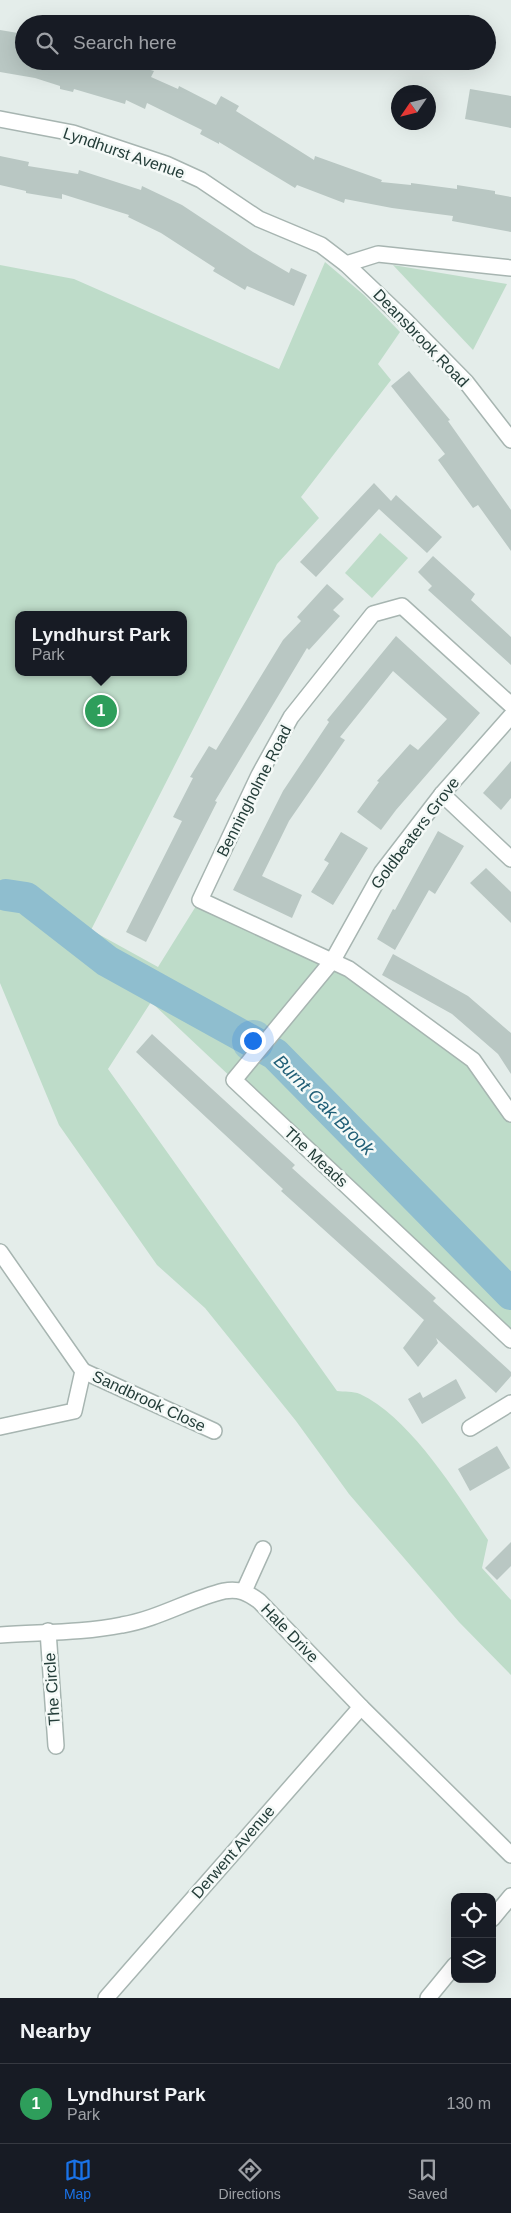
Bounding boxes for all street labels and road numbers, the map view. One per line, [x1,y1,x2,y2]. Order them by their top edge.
street label: Lyndhurst Avenue [61,124,187,182]
street label: Deansbrook Road [370,286,472,390]
street label: Benningholme Road [214,723,294,859]
street label: Goldbeaters Grove [368,774,463,892]
street label: The Meads [281,1123,351,1191]
street label: Sandbrook Close [90,1367,208,1435]
street label: Hale Drive [258,1600,322,1666]
street label: The Circle [41,1652,63,1726]
street label: Derwent Avenue [188,1802,278,1902]

